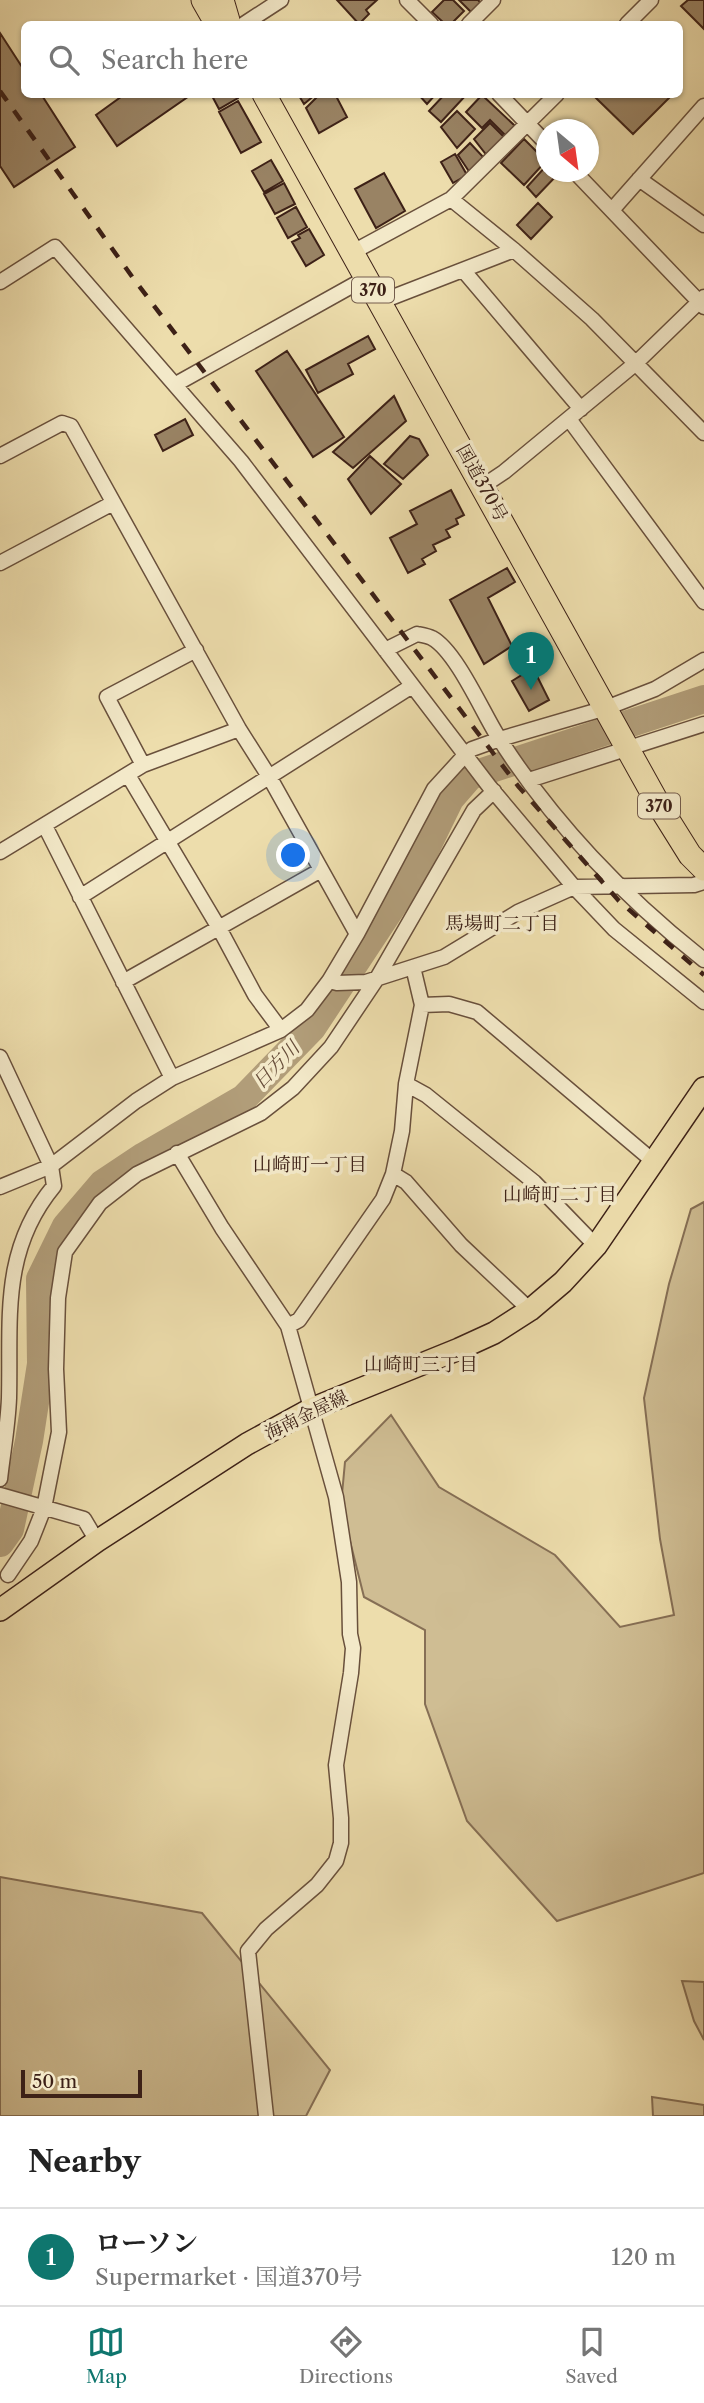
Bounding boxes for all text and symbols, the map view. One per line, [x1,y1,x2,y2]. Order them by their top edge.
search box [21,21,683,98]
icon: search [45,41,83,79]
text: Search here [101,44,248,76]
north arrow [536,119,599,182]
road number: 370 [352,278,394,302]
street label: 国道370号 [452,441,512,525]
pin: 1 [508,632,554,690]
road number: 370 [638,793,680,818]
your location [276,838,310,872]
district label: 馬場町二丁目 [445,912,559,935]
water label: 日方川 [248,1035,305,1093]
district label: 山崎町一丁目 [253,1153,367,1176]
district label: 山崎町二丁目 [503,1183,617,1206]
district label: 山崎町三丁目 [364,1353,478,1376]
street label: 海南金屋線 [261,1385,351,1445]
scale bar [21,2067,142,2099]
text: 50 m [32,2070,77,2093]
text: Nearby [28,2143,141,2180]
text: ローソン [95,2227,198,2259]
text: 1 [46,2243,56,2271]
text: 120 m [611,2243,676,2271]
text: Supermarket · 国道370号 [95,2263,363,2291]
tab: Map [86,2323,127,2388]
tab: Directions [299,2323,393,2388]
tab: Saved [565,2323,618,2388]

